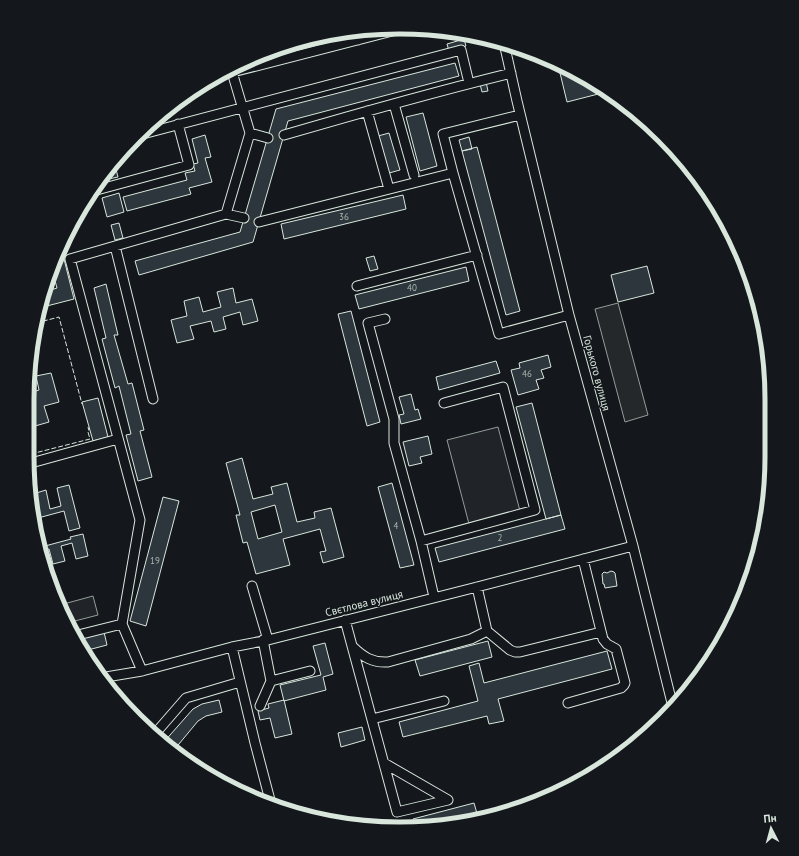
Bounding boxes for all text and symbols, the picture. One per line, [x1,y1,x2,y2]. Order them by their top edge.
house number: 36 [339,211,349,222]
house number: 40 [407,282,417,293]
street label: Горького вулиця [580,334,614,412]
house number: 46 [522,368,532,379]
house number: 4 [394,520,399,531]
house number: 2 [498,532,503,543]
house number: 19 [150,555,160,566]
street label: Свєтлова вулиця [324,587,404,619]
north arrow [751,808,791,848]
text: Пн [763,810,777,826]

